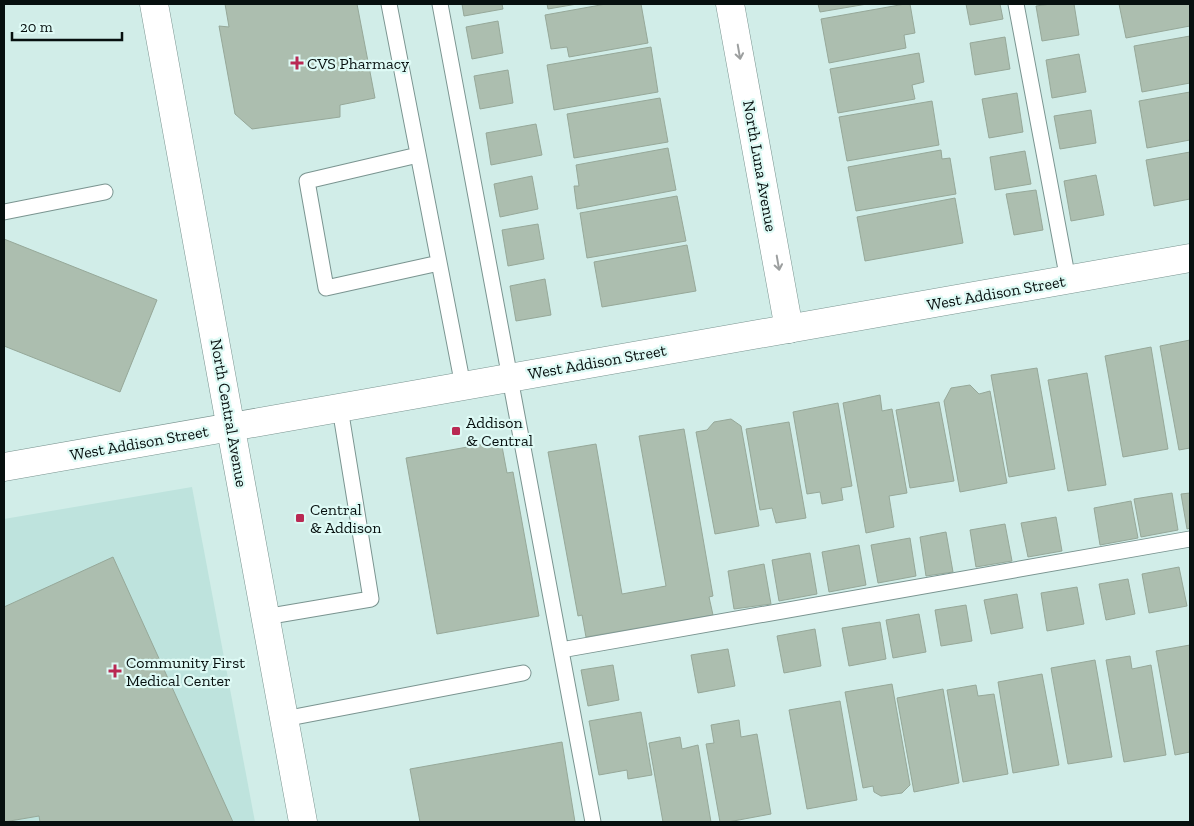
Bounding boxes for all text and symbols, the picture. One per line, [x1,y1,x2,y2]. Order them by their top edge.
scale bar [12,10,122,42]
text: 20 m [20,18,53,36]
one-way arrow [734,43,744,59]
place label: CVS Pharmacy [307,54,410,73]
marker: CVS Pharmacy [291,57,303,69]
street label: North Luna Avenue [739,99,781,233]
one-way arrow [773,255,783,271]
street label: West Addison Street [925,271,1067,315]
street label: North Central Avenue [207,337,251,489]
street label: West Addison Street [526,340,668,384]
place label: Addison & Central [466,413,533,450]
street label: West Addison Street [68,421,210,465]
marker: Addison & Central [450,425,462,437]
place label: Central & Addison [310,500,382,537]
marker: Central & Addison [294,512,306,524]
place label: Community First Medical Center [126,653,245,690]
marker: Community First Medical Center [108,664,122,678]

